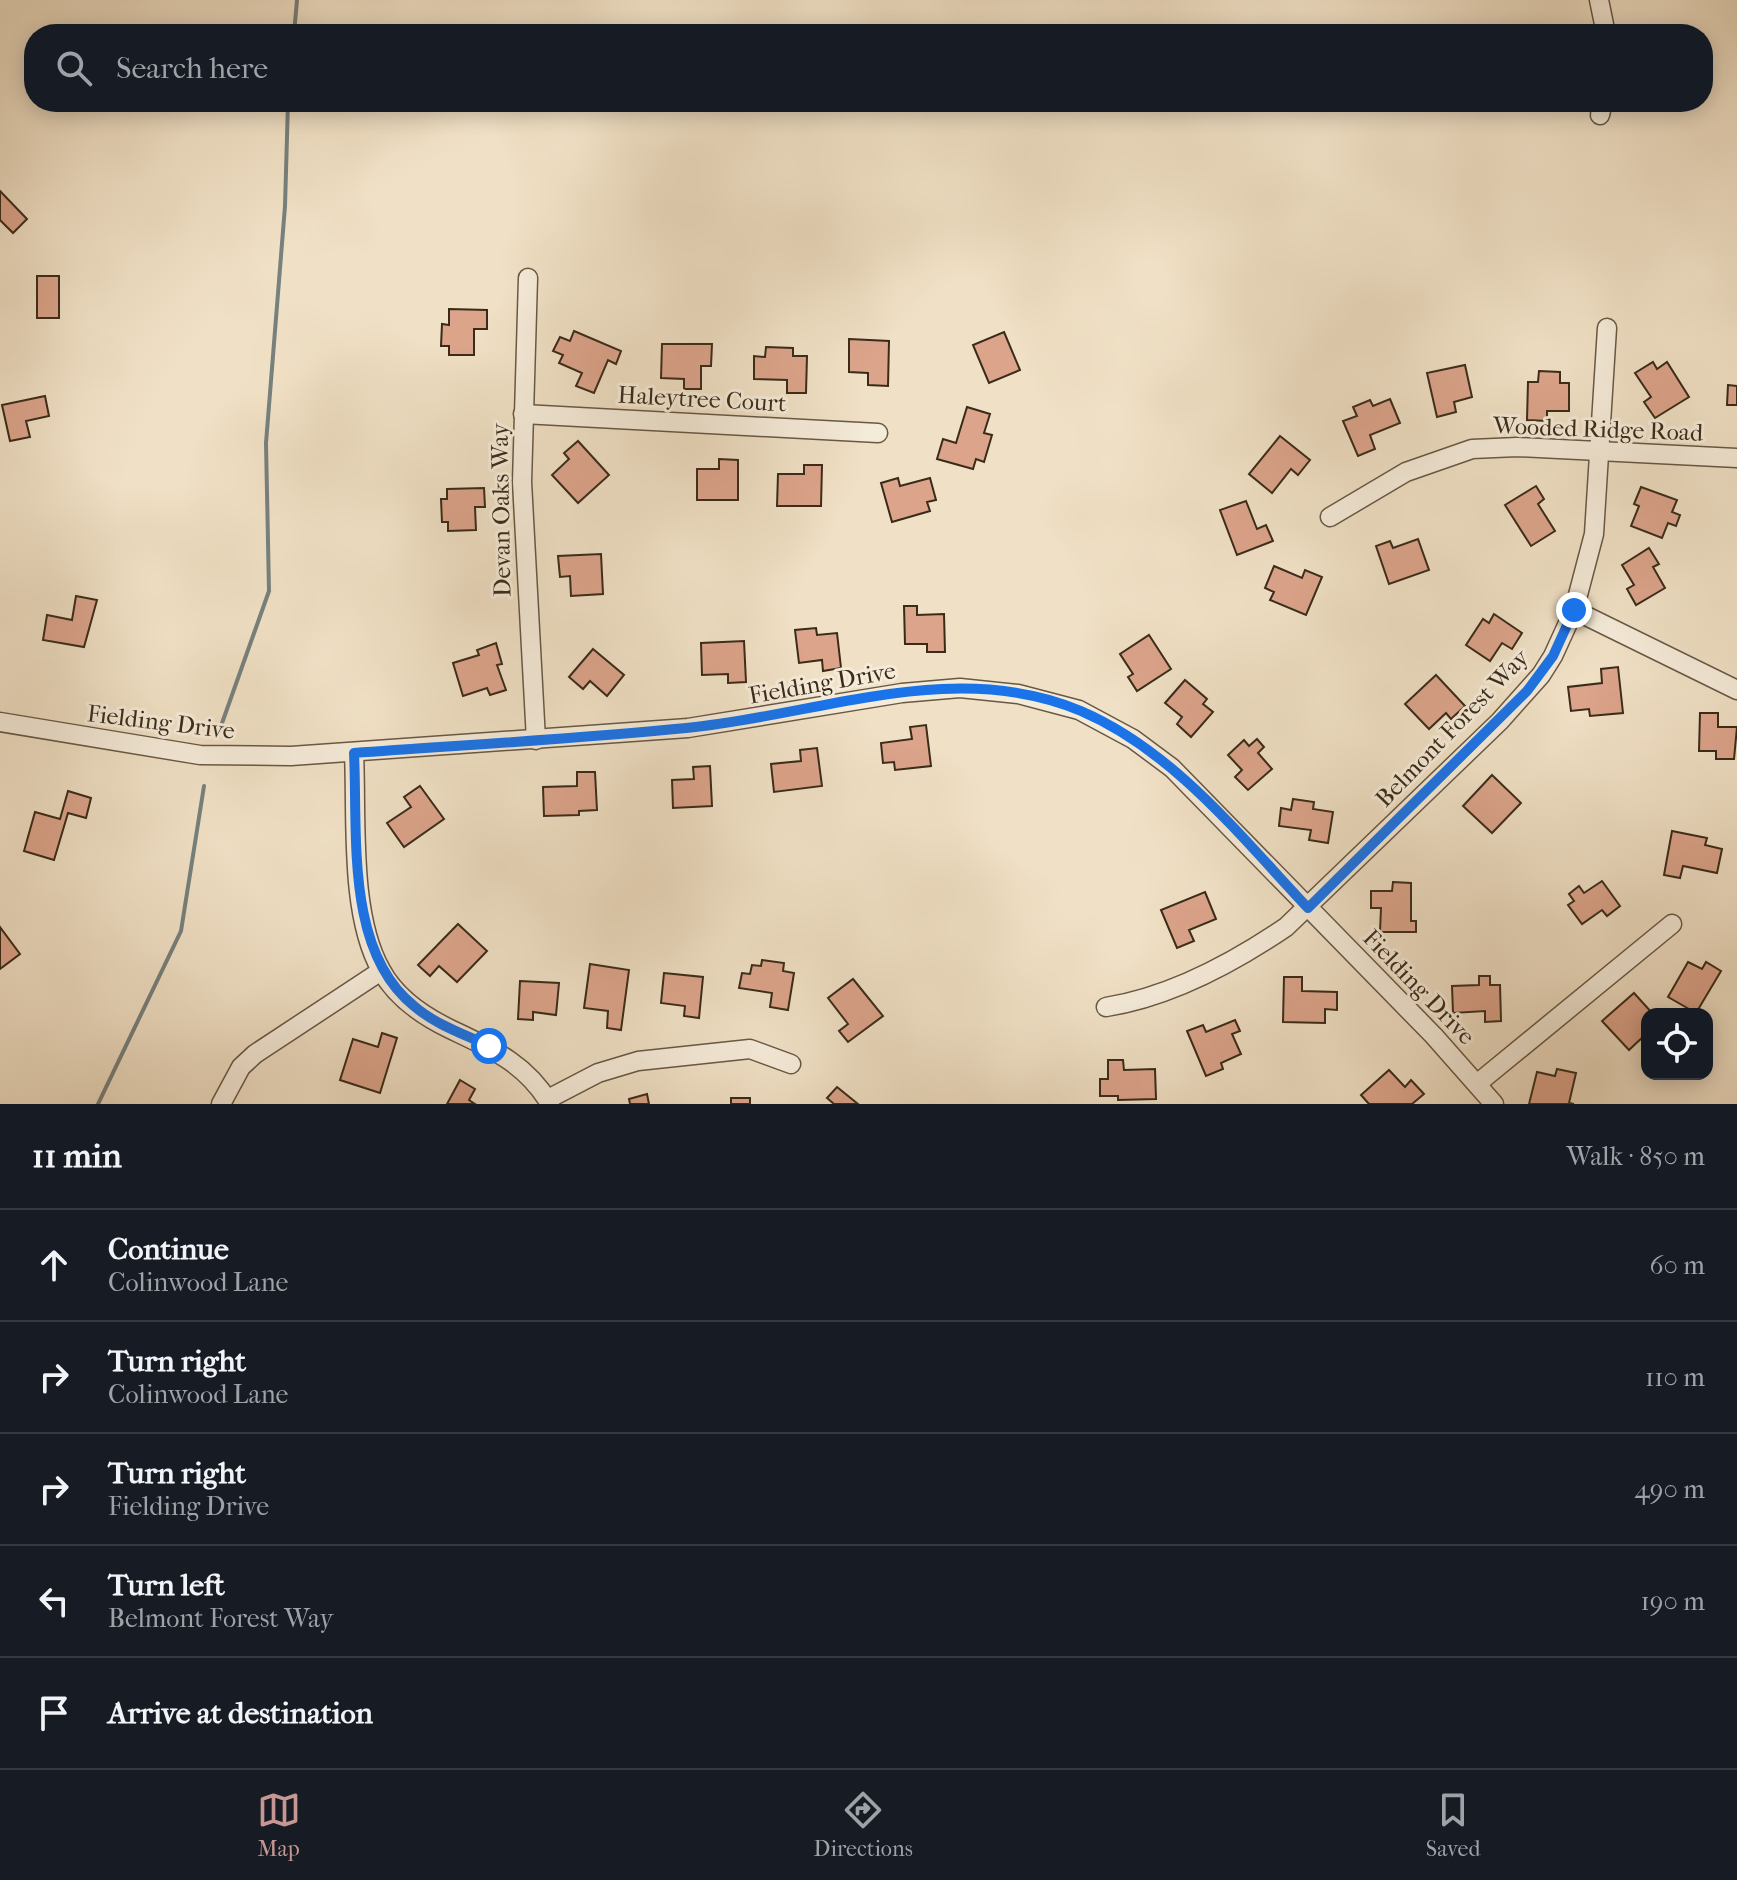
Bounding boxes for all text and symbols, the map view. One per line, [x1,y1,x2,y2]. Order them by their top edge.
search box [24,24,1713,112]
icon: search [52,46,96,90]
text: Search here [116,51,268,86]
street label: Haleytree Court [617,381,788,417]
street label: Wooded Ridge Road [1492,411,1704,447]
street label: Devan Oaks Way [485,422,517,597]
route end [1556,592,1592,628]
street label: Belmont Forest Way [1370,643,1535,813]
street label: Fielding Drive [746,656,898,710]
street label: Fielding Drive [85,699,237,745]
street label: Fielding Drive [1357,924,1481,1050]
map controls [1641,1008,1713,1080]
button: locate [1641,1008,1713,1080]
route start [471,1028,507,1064]
text: 11 min [32,1136,122,1176]
text: Walk · 850 m [1566,1141,1705,1172]
text: Continue [108,1232,229,1267]
icon: ahead [32,1243,76,1287]
text: 60 m [1649,1250,1705,1281]
text: Colinwood Lane [108,1267,288,1298]
text: Turn right [108,1344,246,1379]
icon: right [32,1355,76,1399]
text: 110 m [1645,1362,1705,1393]
text: Colinwood Lane [108,1379,288,1410]
text: Turn right [108,1456,246,1491]
icon: right [32,1467,76,1511]
text: 490 m [1634,1474,1705,1505]
text: Fielding Drive [108,1491,269,1522]
text: Turn left [108,1568,225,1603]
icon: left [32,1579,76,1623]
text: 190 m [1641,1586,1705,1617]
text: Belmont Forest Way [108,1603,333,1634]
icon: arrive [32,1691,76,1735]
text: Arrive at destination [108,1696,373,1731]
tab: Map [257,1788,301,1862]
tab: Directions [814,1788,913,1862]
tab: Saved [1426,1788,1480,1862]

